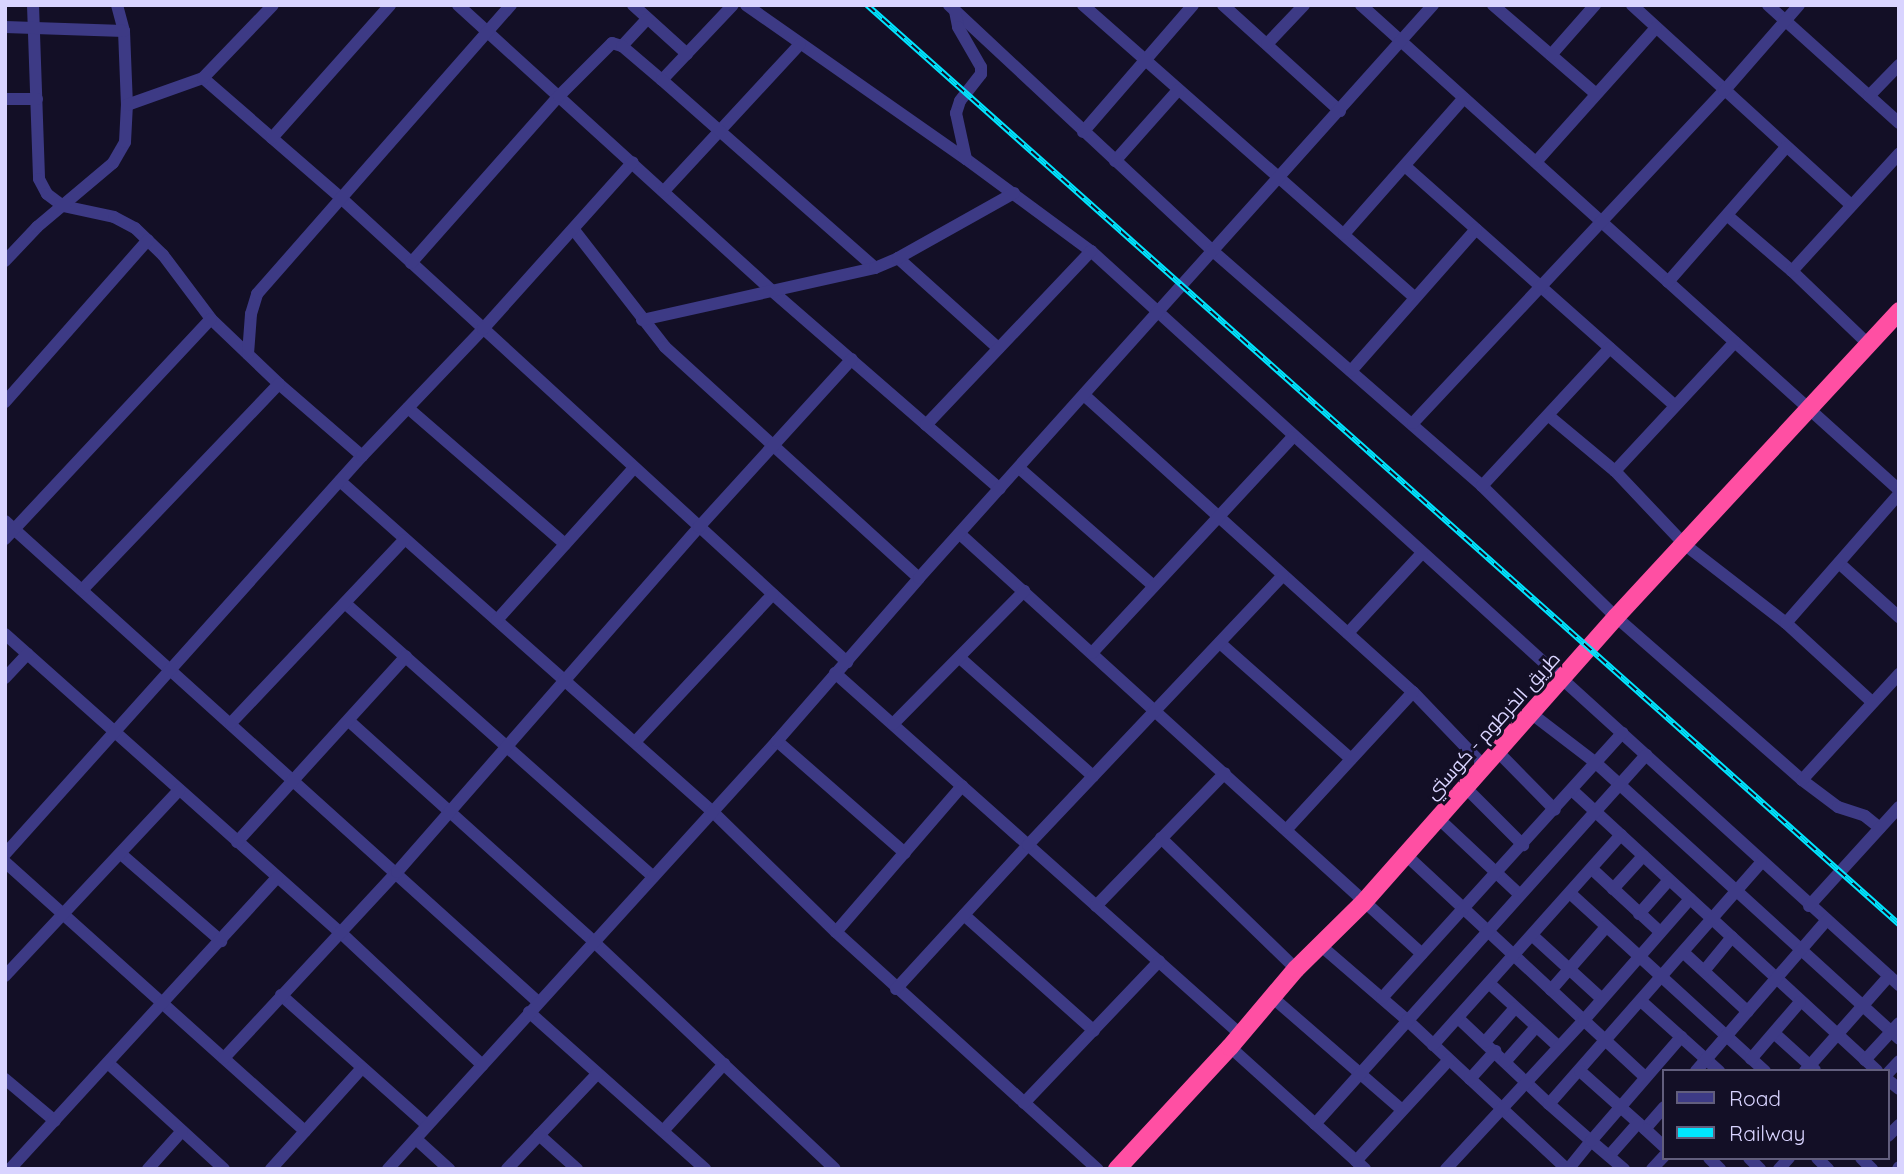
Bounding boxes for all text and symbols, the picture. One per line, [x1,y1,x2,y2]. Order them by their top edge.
street label: طريق الخرطوم - كوستي [1421,648,1565,804]
legend [1662,1069,1890,1160]
text: Road [1729,1085,1781,1111]
text: Railway [1729,1120,1805,1146]

